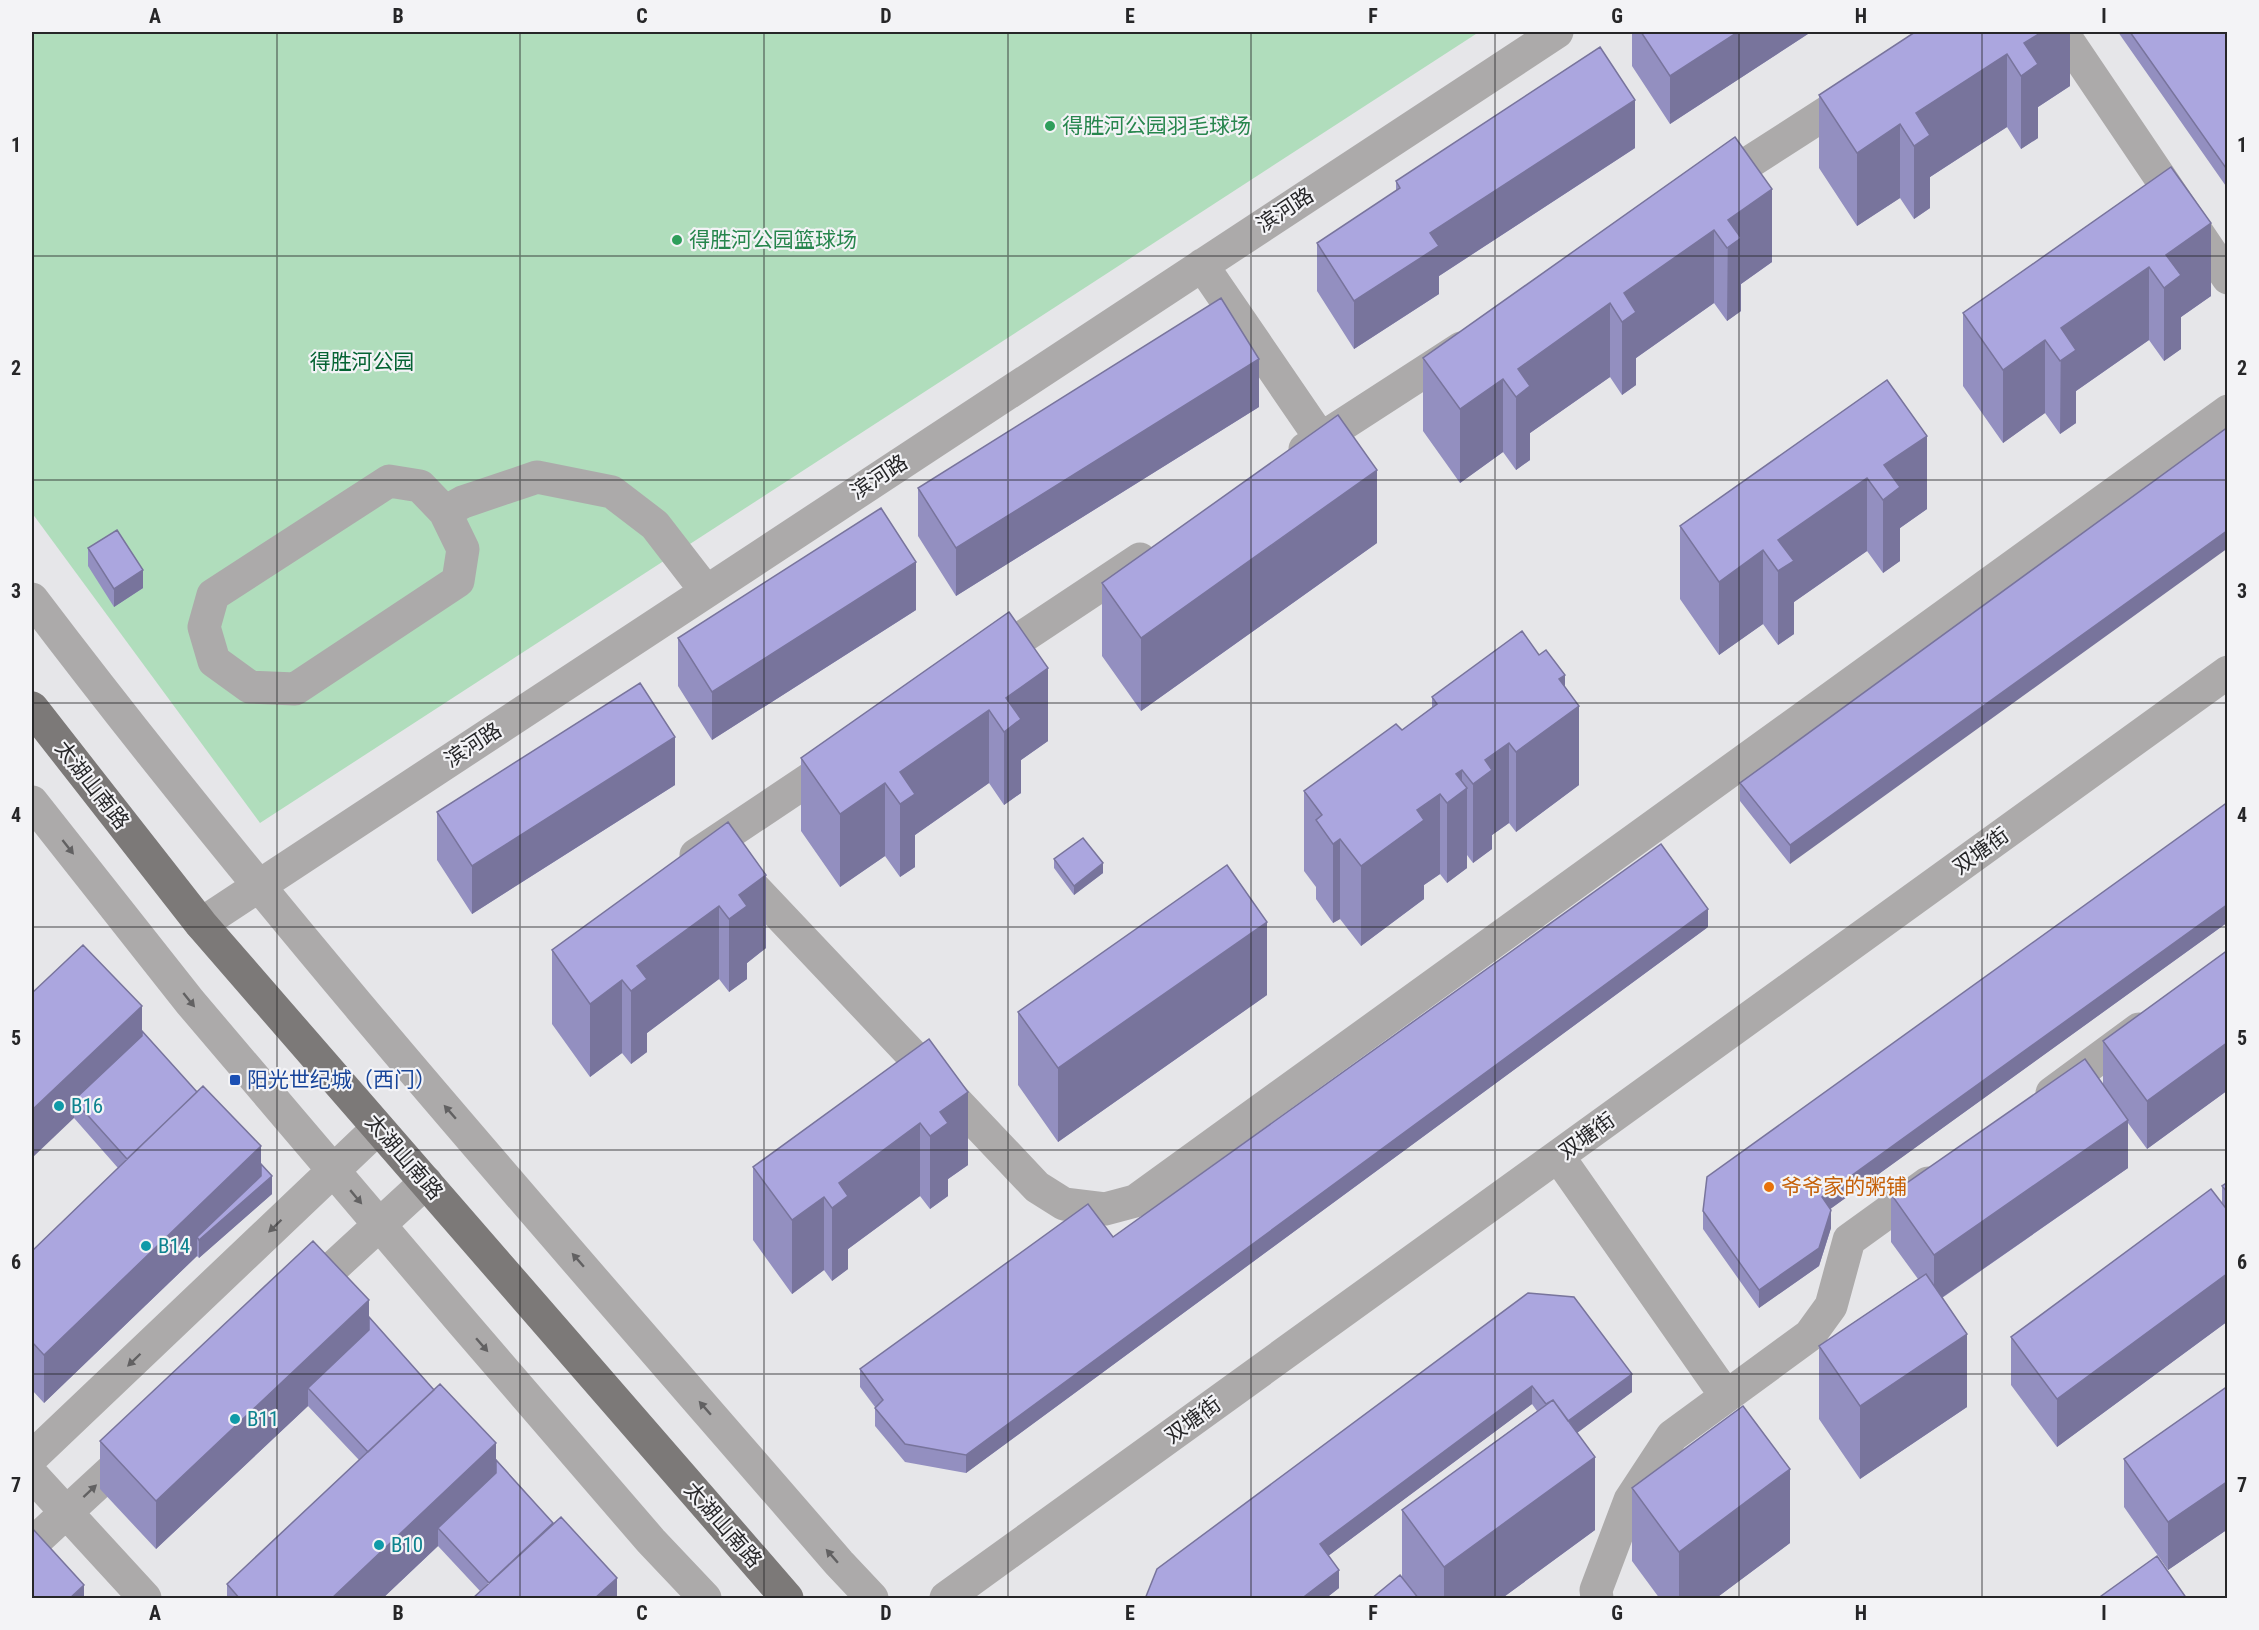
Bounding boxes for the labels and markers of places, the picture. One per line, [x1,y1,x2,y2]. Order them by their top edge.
place label: 得胜河公园羽毛球场 [1062,114,1251,138]
marker: 得胜河公园羽毛球场 [1043,119,1057,133]
place label: 得胜河公园篮球场 [689,228,857,252]
marker: 得胜河公园篮球场 [670,233,684,247]
place label: 阳光世纪城（西门） [247,1068,436,1092]
marker: 阳光世纪城（西门） [228,1073,242,1087]
place label: B16 [71,1094,103,1118]
marker: B16 [52,1099,66,1113]
place label: 爷爷家的粥铺 [1781,1175,1907,1199]
marker: 爷爷家的粥铺 [1762,1180,1776,1194]
place label: B14 [158,1234,190,1258]
marker: B14 [139,1239,153,1253]
place label: B11 [247,1407,279,1431]
marker: B11 [228,1412,242,1426]
place label: B10 [391,1533,423,1557]
marker: B10 [372,1538,386,1552]

